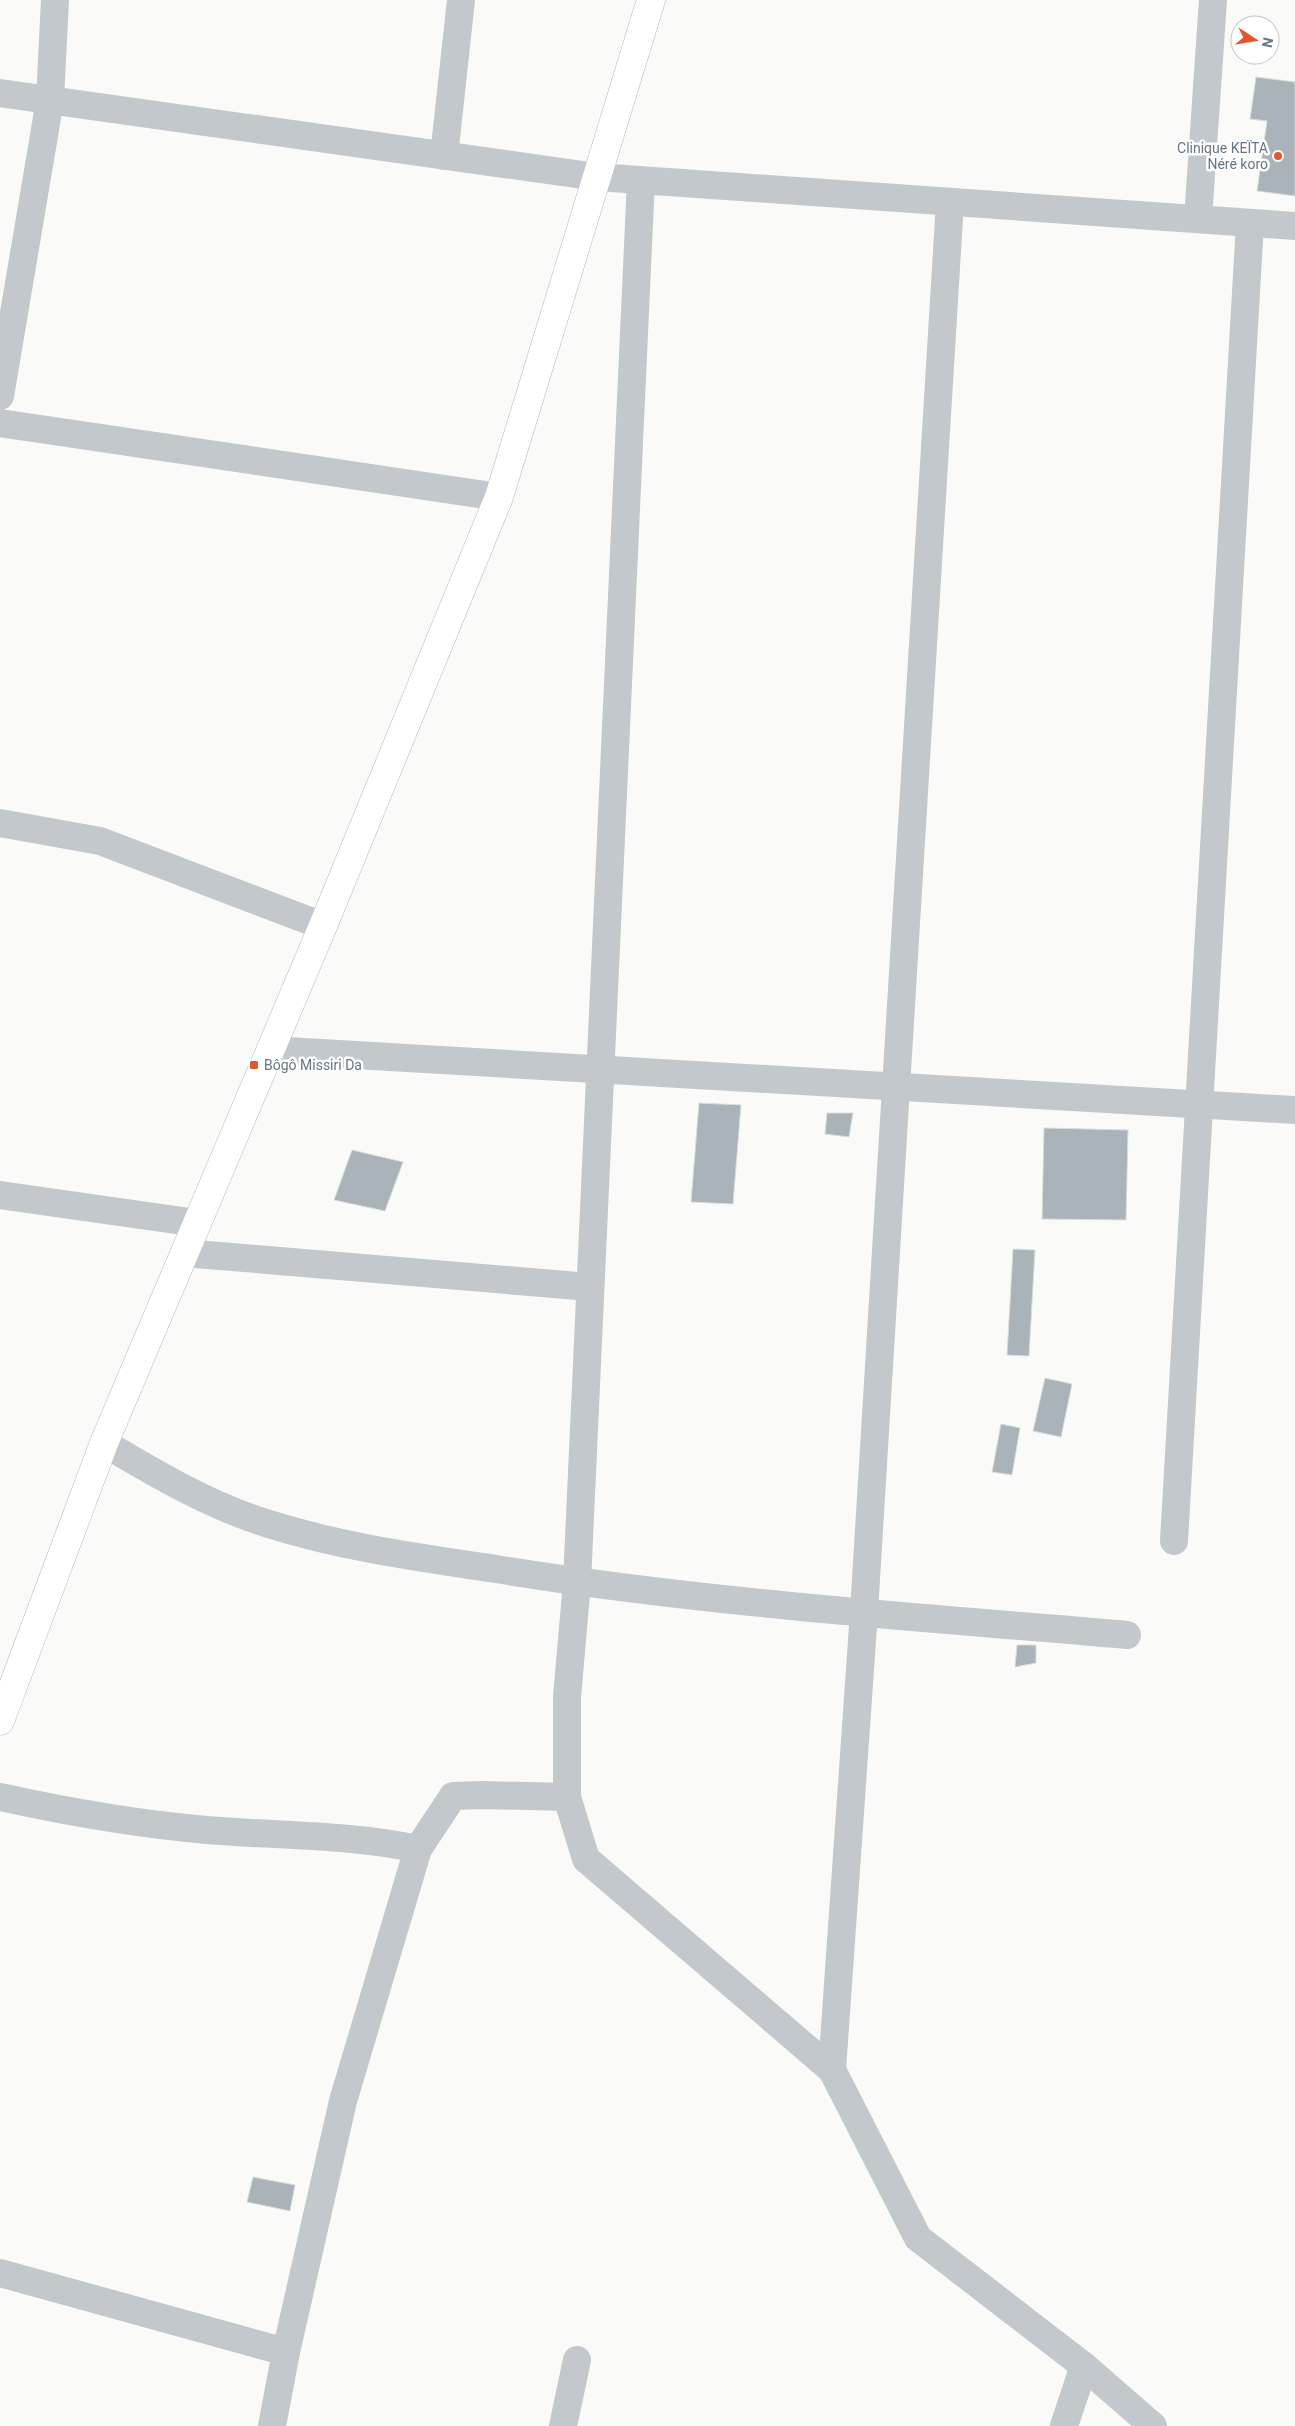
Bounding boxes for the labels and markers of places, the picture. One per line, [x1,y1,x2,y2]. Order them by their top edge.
place label: Clinique KEÏTA Néré koro [1177,140,1268,172]
marker: Clinique KEÏTA Néré koro [1272,150,1284,162]
place label: Bôgô Missiri Da [264,1057,362,1073]
marker: Bôgô Missiri Da [248,1059,260,1071]

